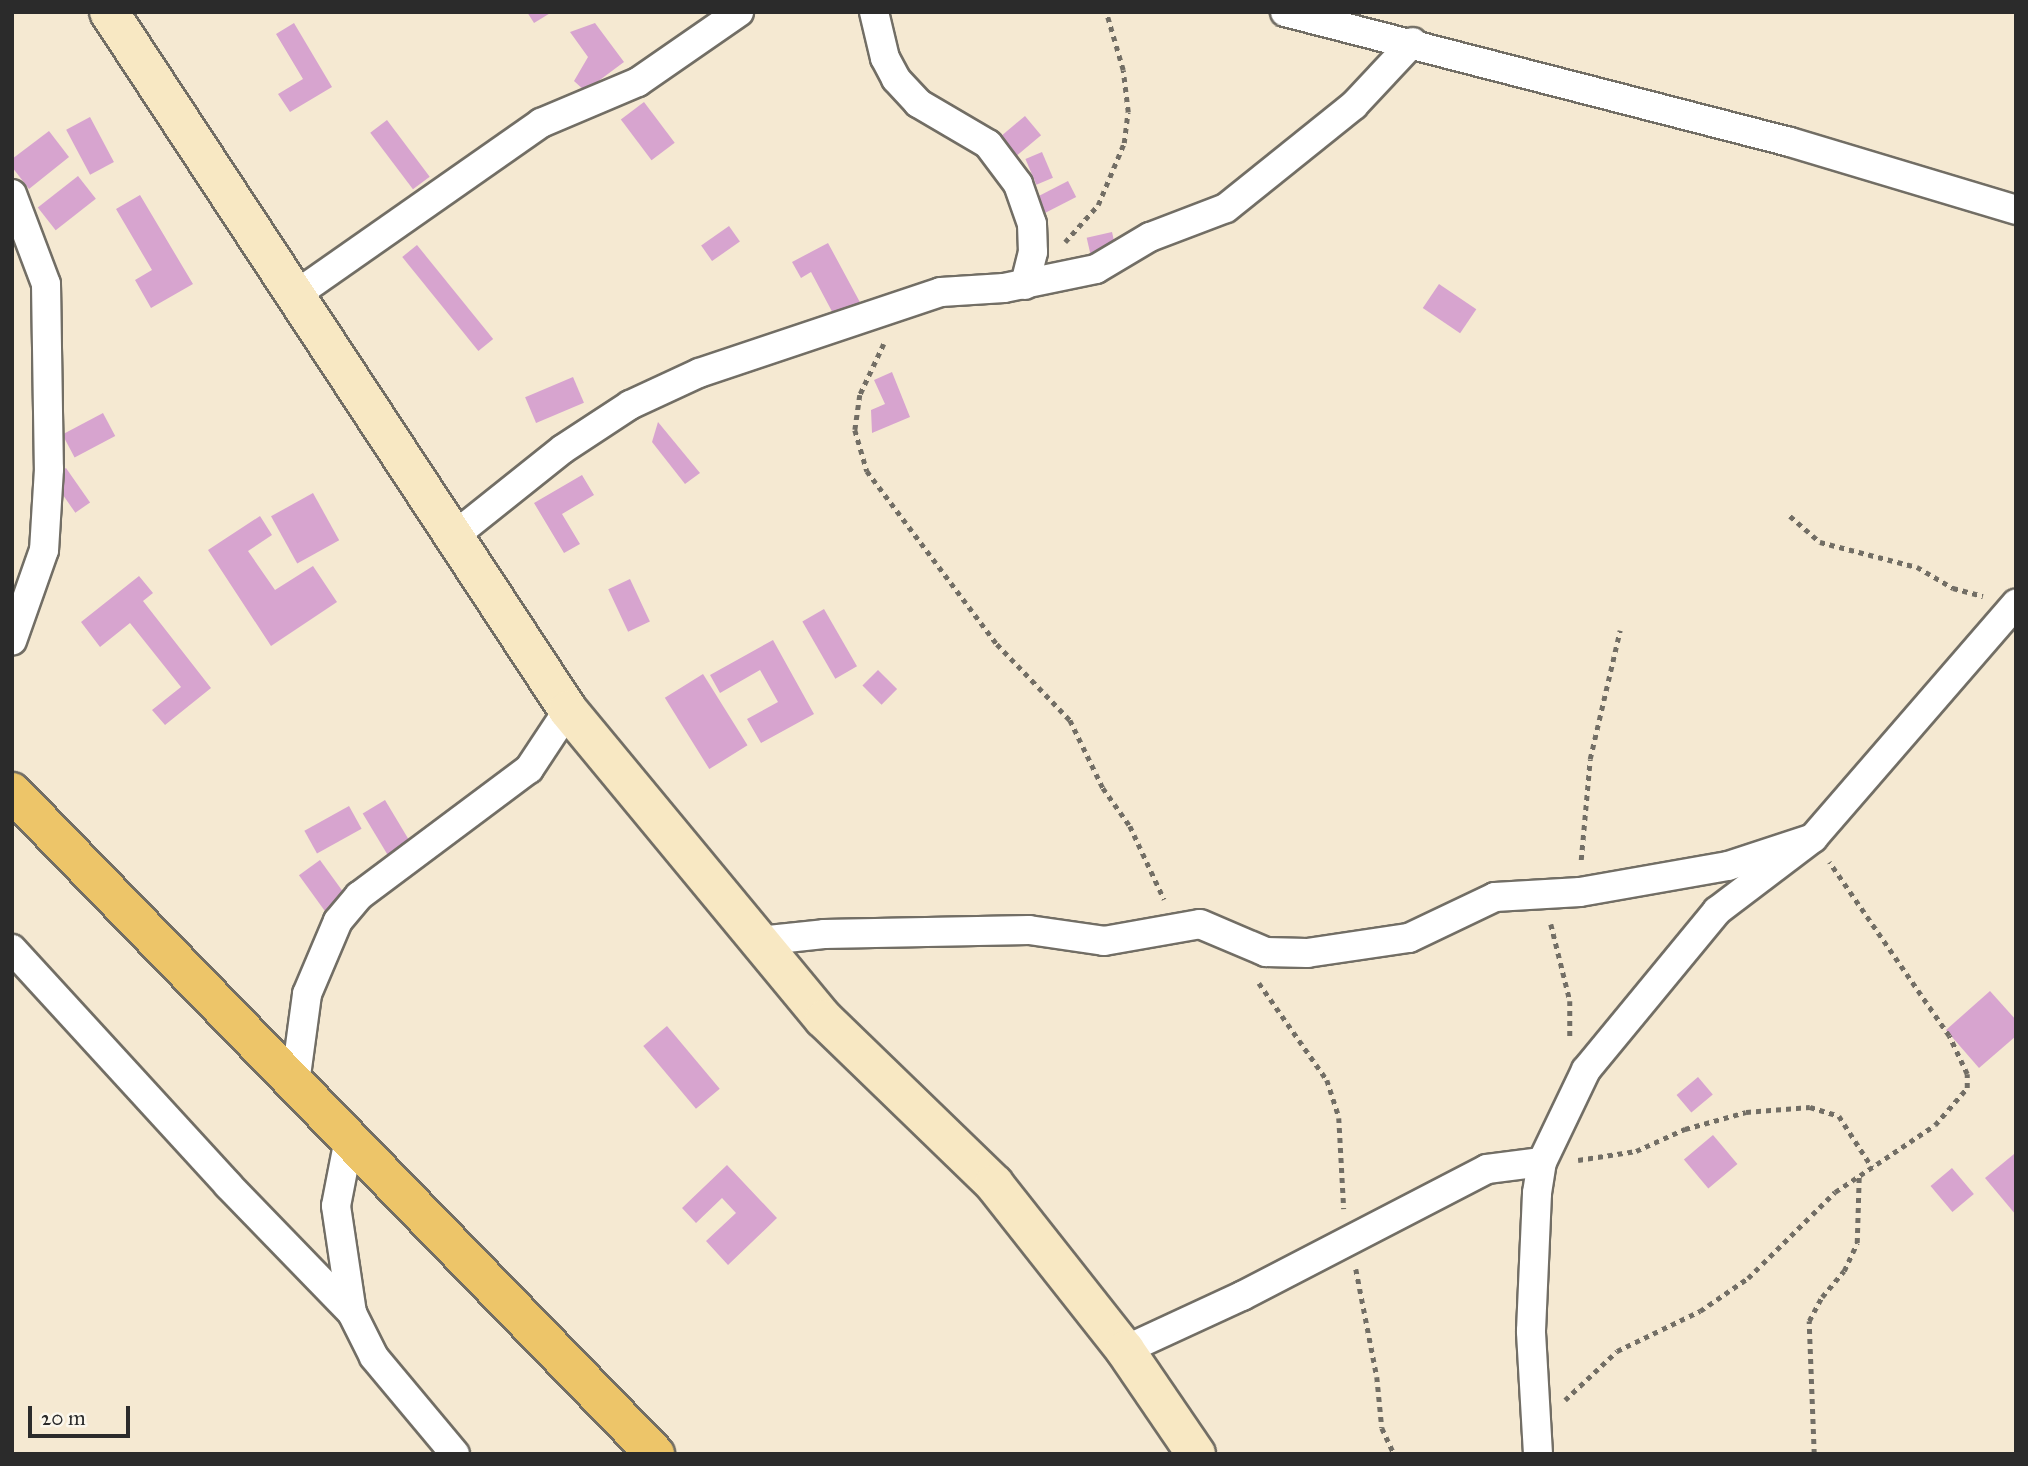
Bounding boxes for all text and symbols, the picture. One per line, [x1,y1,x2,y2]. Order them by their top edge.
scale bar [32,1392,133,1436]
text: 20 m [41,1405,86,1431]

